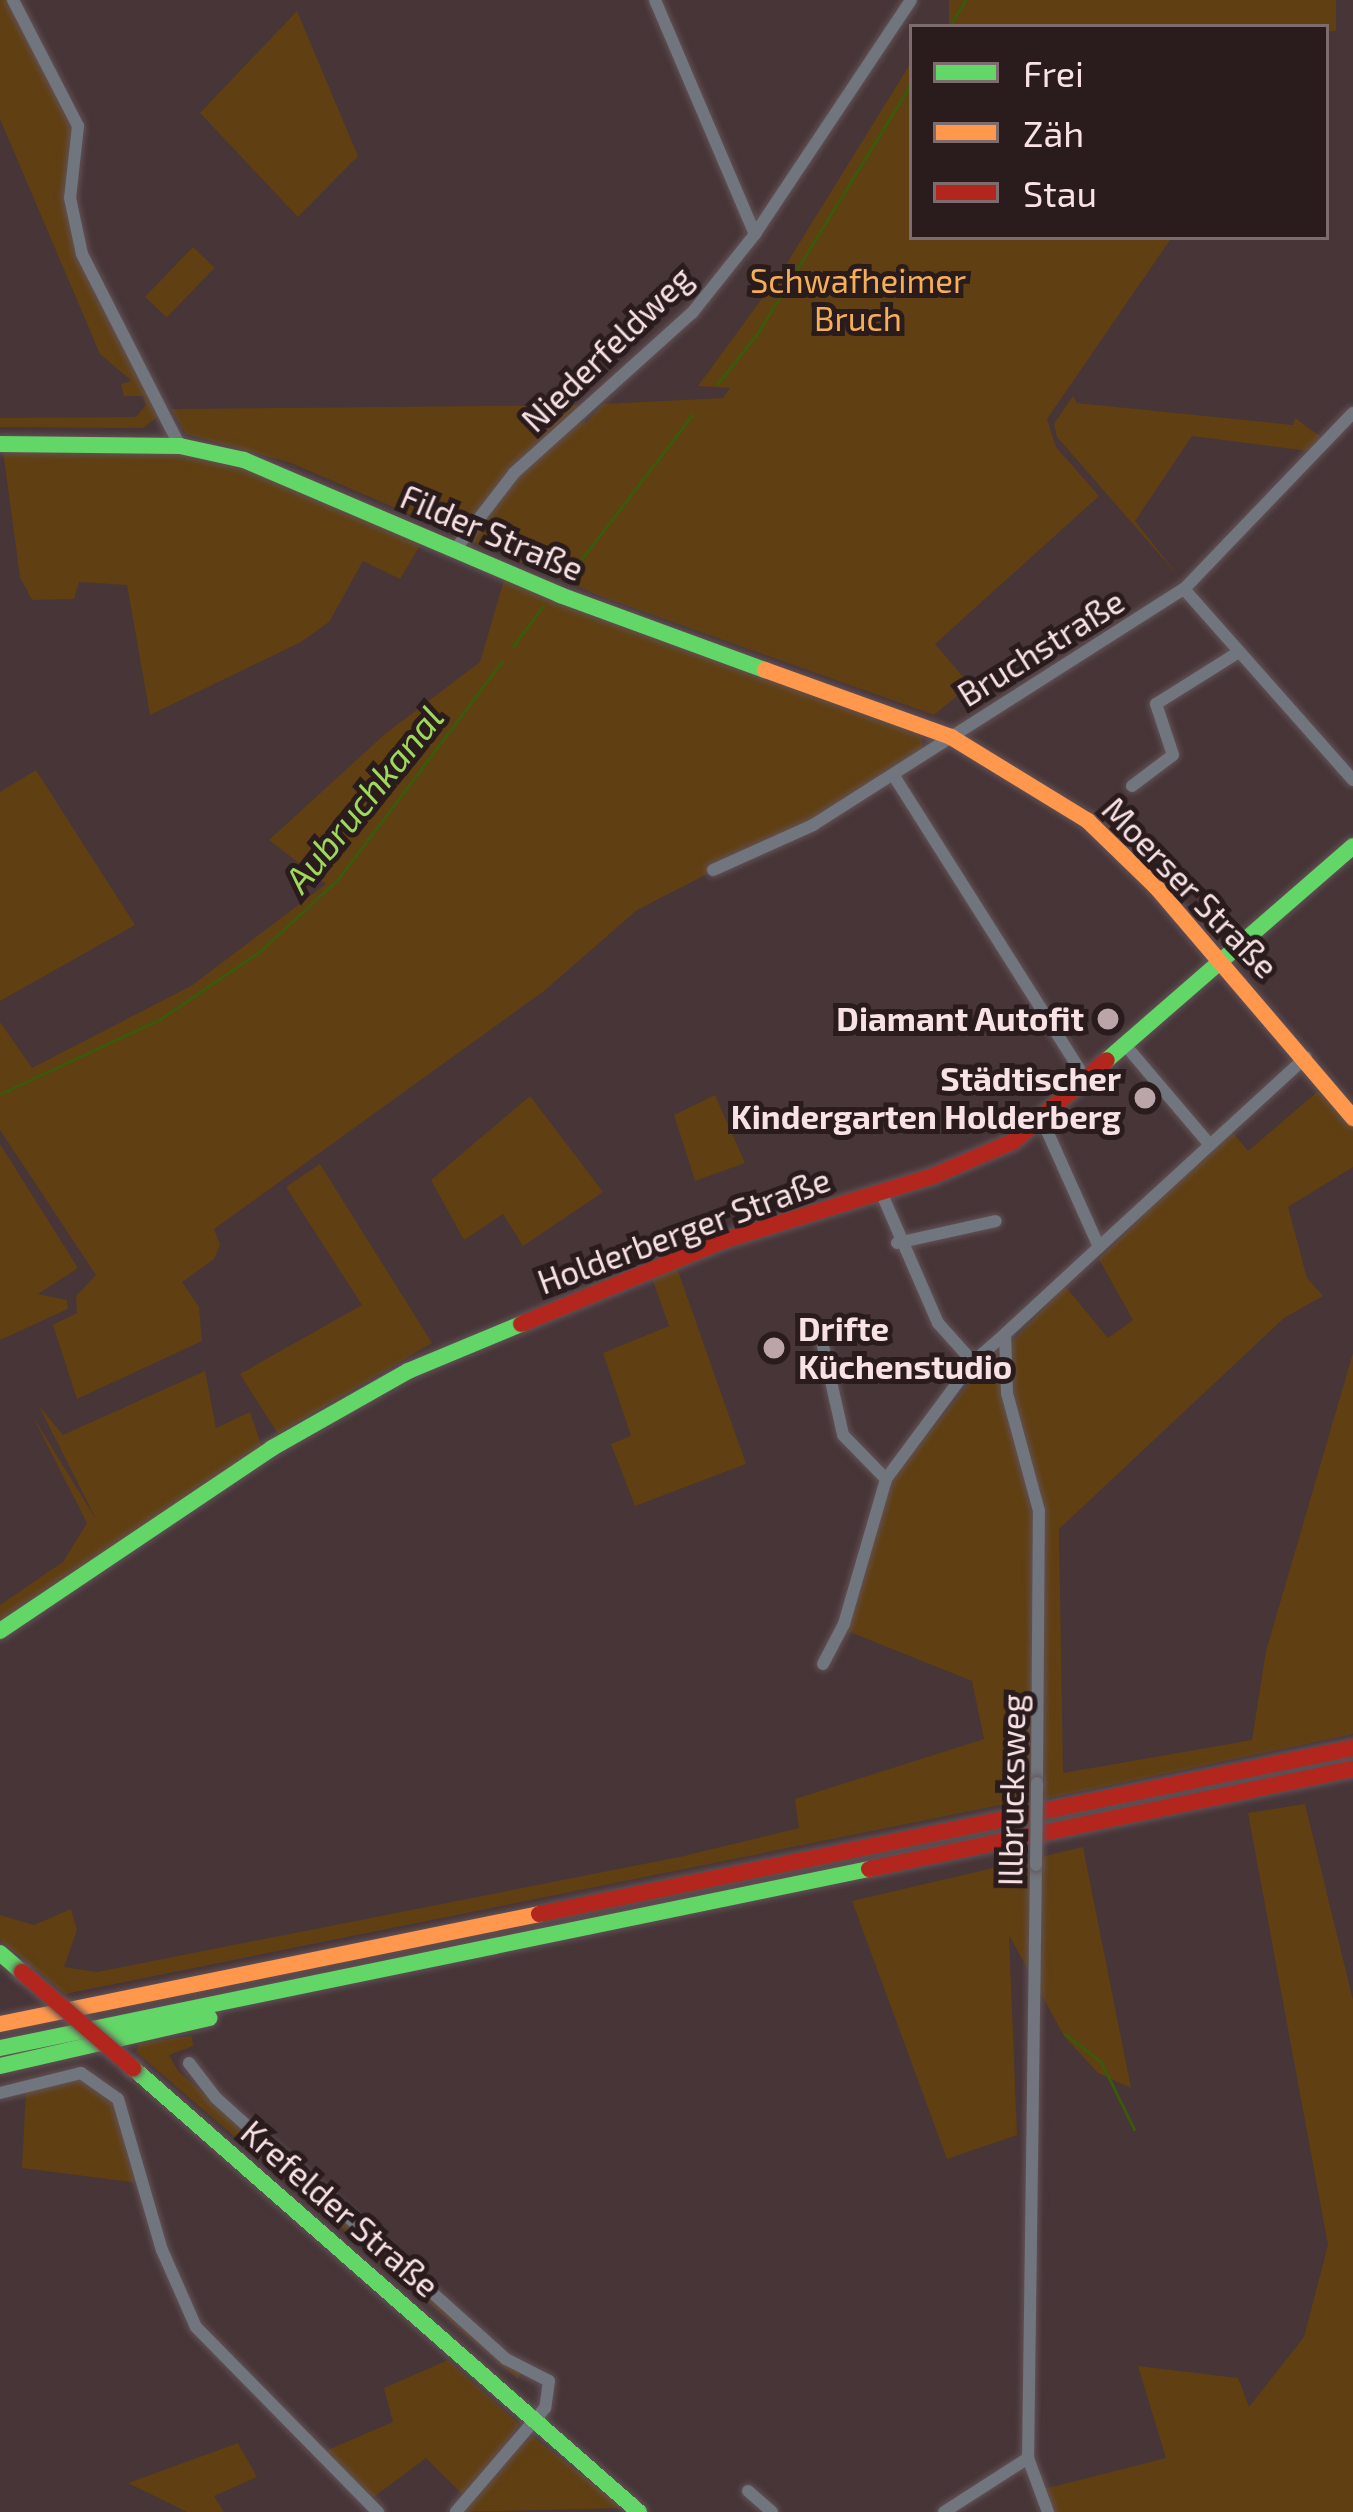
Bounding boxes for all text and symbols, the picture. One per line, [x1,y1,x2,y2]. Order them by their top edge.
legend [909,24,1329,240]
text: Frei [1023,51,1084,94]
text: Zäh [1023,111,1084,154]
text: Stau [1023,171,1097,214]
street label: Niederfeldweg [514,258,700,440]
park label: Schwafheimer Bruch [750,261,966,339]
street label: Filder Straße [394,477,590,589]
street label: Bruchstraße [951,581,1131,715]
water label: Aubruchkanal [275,696,451,900]
street label: Moerser Straße [1094,789,1286,987]
place label: Diamant Autofit [836,999,1084,1039]
marker: Diamant Autofit [1095,1006,1121,1032]
place label: Städtischer Kindergarten Holderberg [731,1059,1121,1137]
marker: Städtischer Kindergarten Holderberg [1132,1085,1158,1111]
street label: Holderberger Straße [532,1160,836,1302]
place label: Drifte Küchenstudio [798,1309,1012,1387]
marker: Drifte Küchenstudio [761,1335,787,1361]
street label: Illbrucksweg [991,1694,1033,1886]
street label: Krefelder Straße [233,2112,447,2306]

